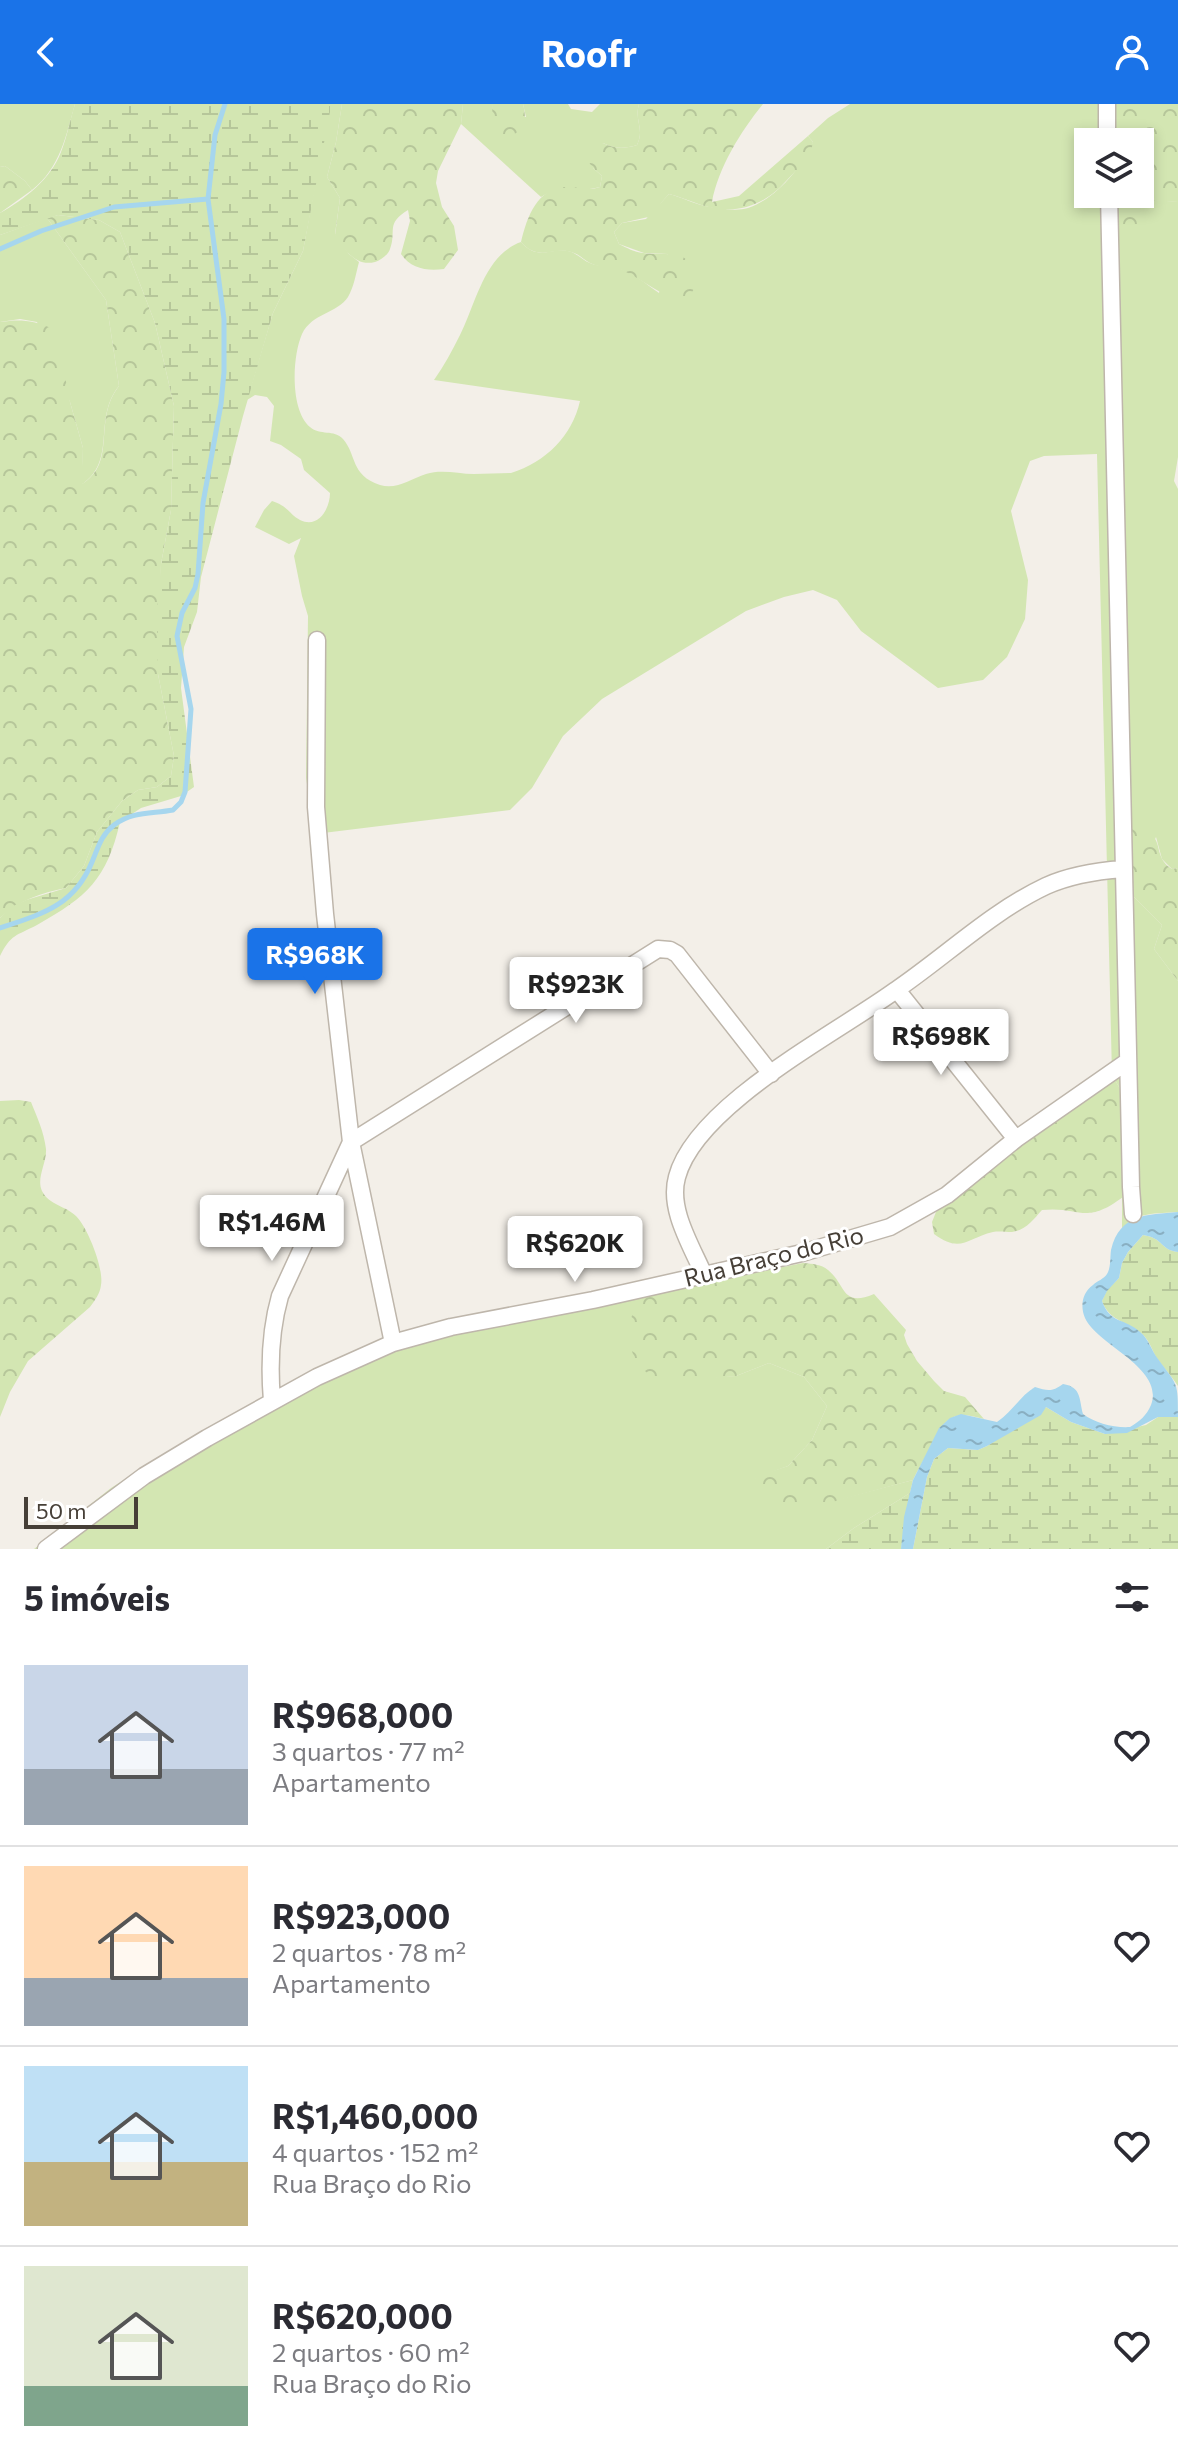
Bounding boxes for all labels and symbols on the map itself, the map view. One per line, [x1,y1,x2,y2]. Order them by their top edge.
pin: R$968K [250,928,380,996]
pin: R$923K [511,957,641,1025]
pin: R$698K [876,1009,1006,1077]
pin: R$1.46M [198,1195,346,1263]
pin: R$620K [510,1216,640,1284]
street label: Rua Braço do Rio [681,1219,866,1292]
scale bar [24,1493,138,1529]

